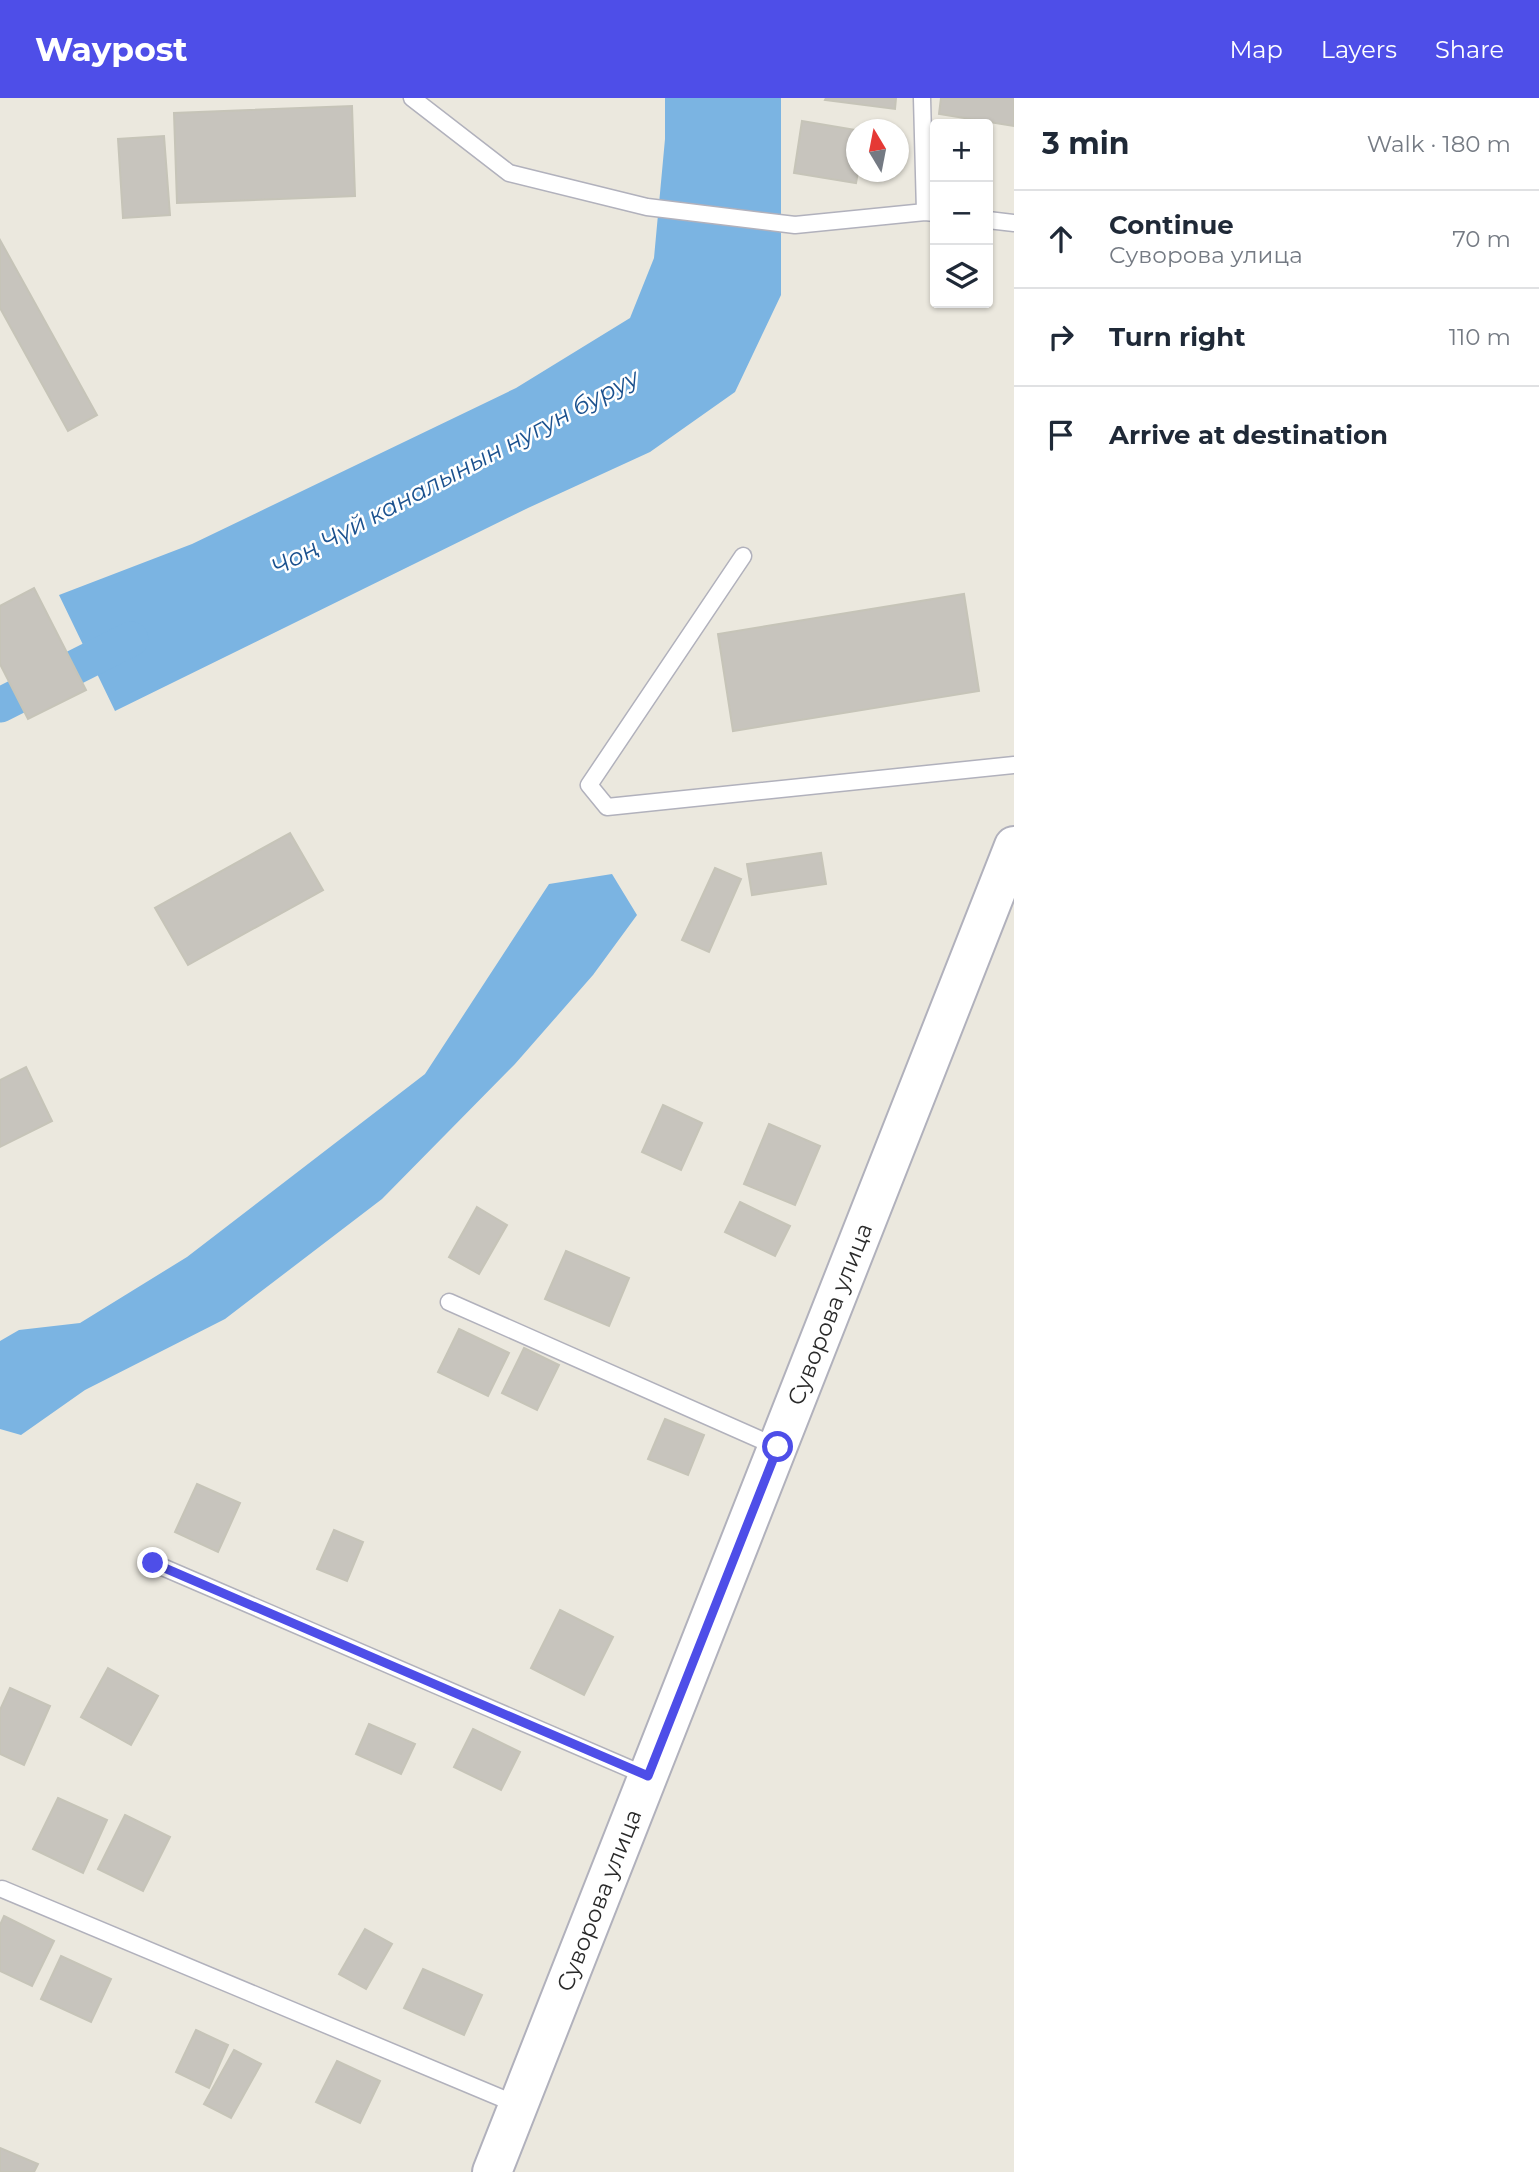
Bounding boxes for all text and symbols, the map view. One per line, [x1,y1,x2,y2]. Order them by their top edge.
text: Waypost [35,29,188,69]
text: Map [1229,35,1283,64]
text: Layers [1321,35,1397,64]
text: Share [1435,35,1504,64]
north arrow [846,119,909,182]
map controls [930,119,993,308]
button: + [930,119,993,182]
text: 3 min [1042,125,1129,162]
text: Walk · 180 m [1367,130,1511,158]
button: − [930,182,993,245]
text: Continue [1109,209,1234,241]
icon: ahead [1042,220,1080,258]
text: 70 m [1452,225,1511,253]
text: Суворова улица [1109,241,1303,269]
button: layers [930,245,993,308]
icon: right [1042,318,1080,356]
text: Turn right [1109,321,1245,353]
text: 110 m [1449,323,1511,351]
water label: Чоң Чүй каналынын нугун буруу [266,362,645,582]
icon: arrive [1042,416,1080,454]
text: Arrive at destination [1109,419,1388,451]
street label: Суворова улица [781,1219,878,1409]
route start [762,1431,793,1462]
route end [137,1547,168,1578]
street label: Суворова улица [550,1805,647,1996]

